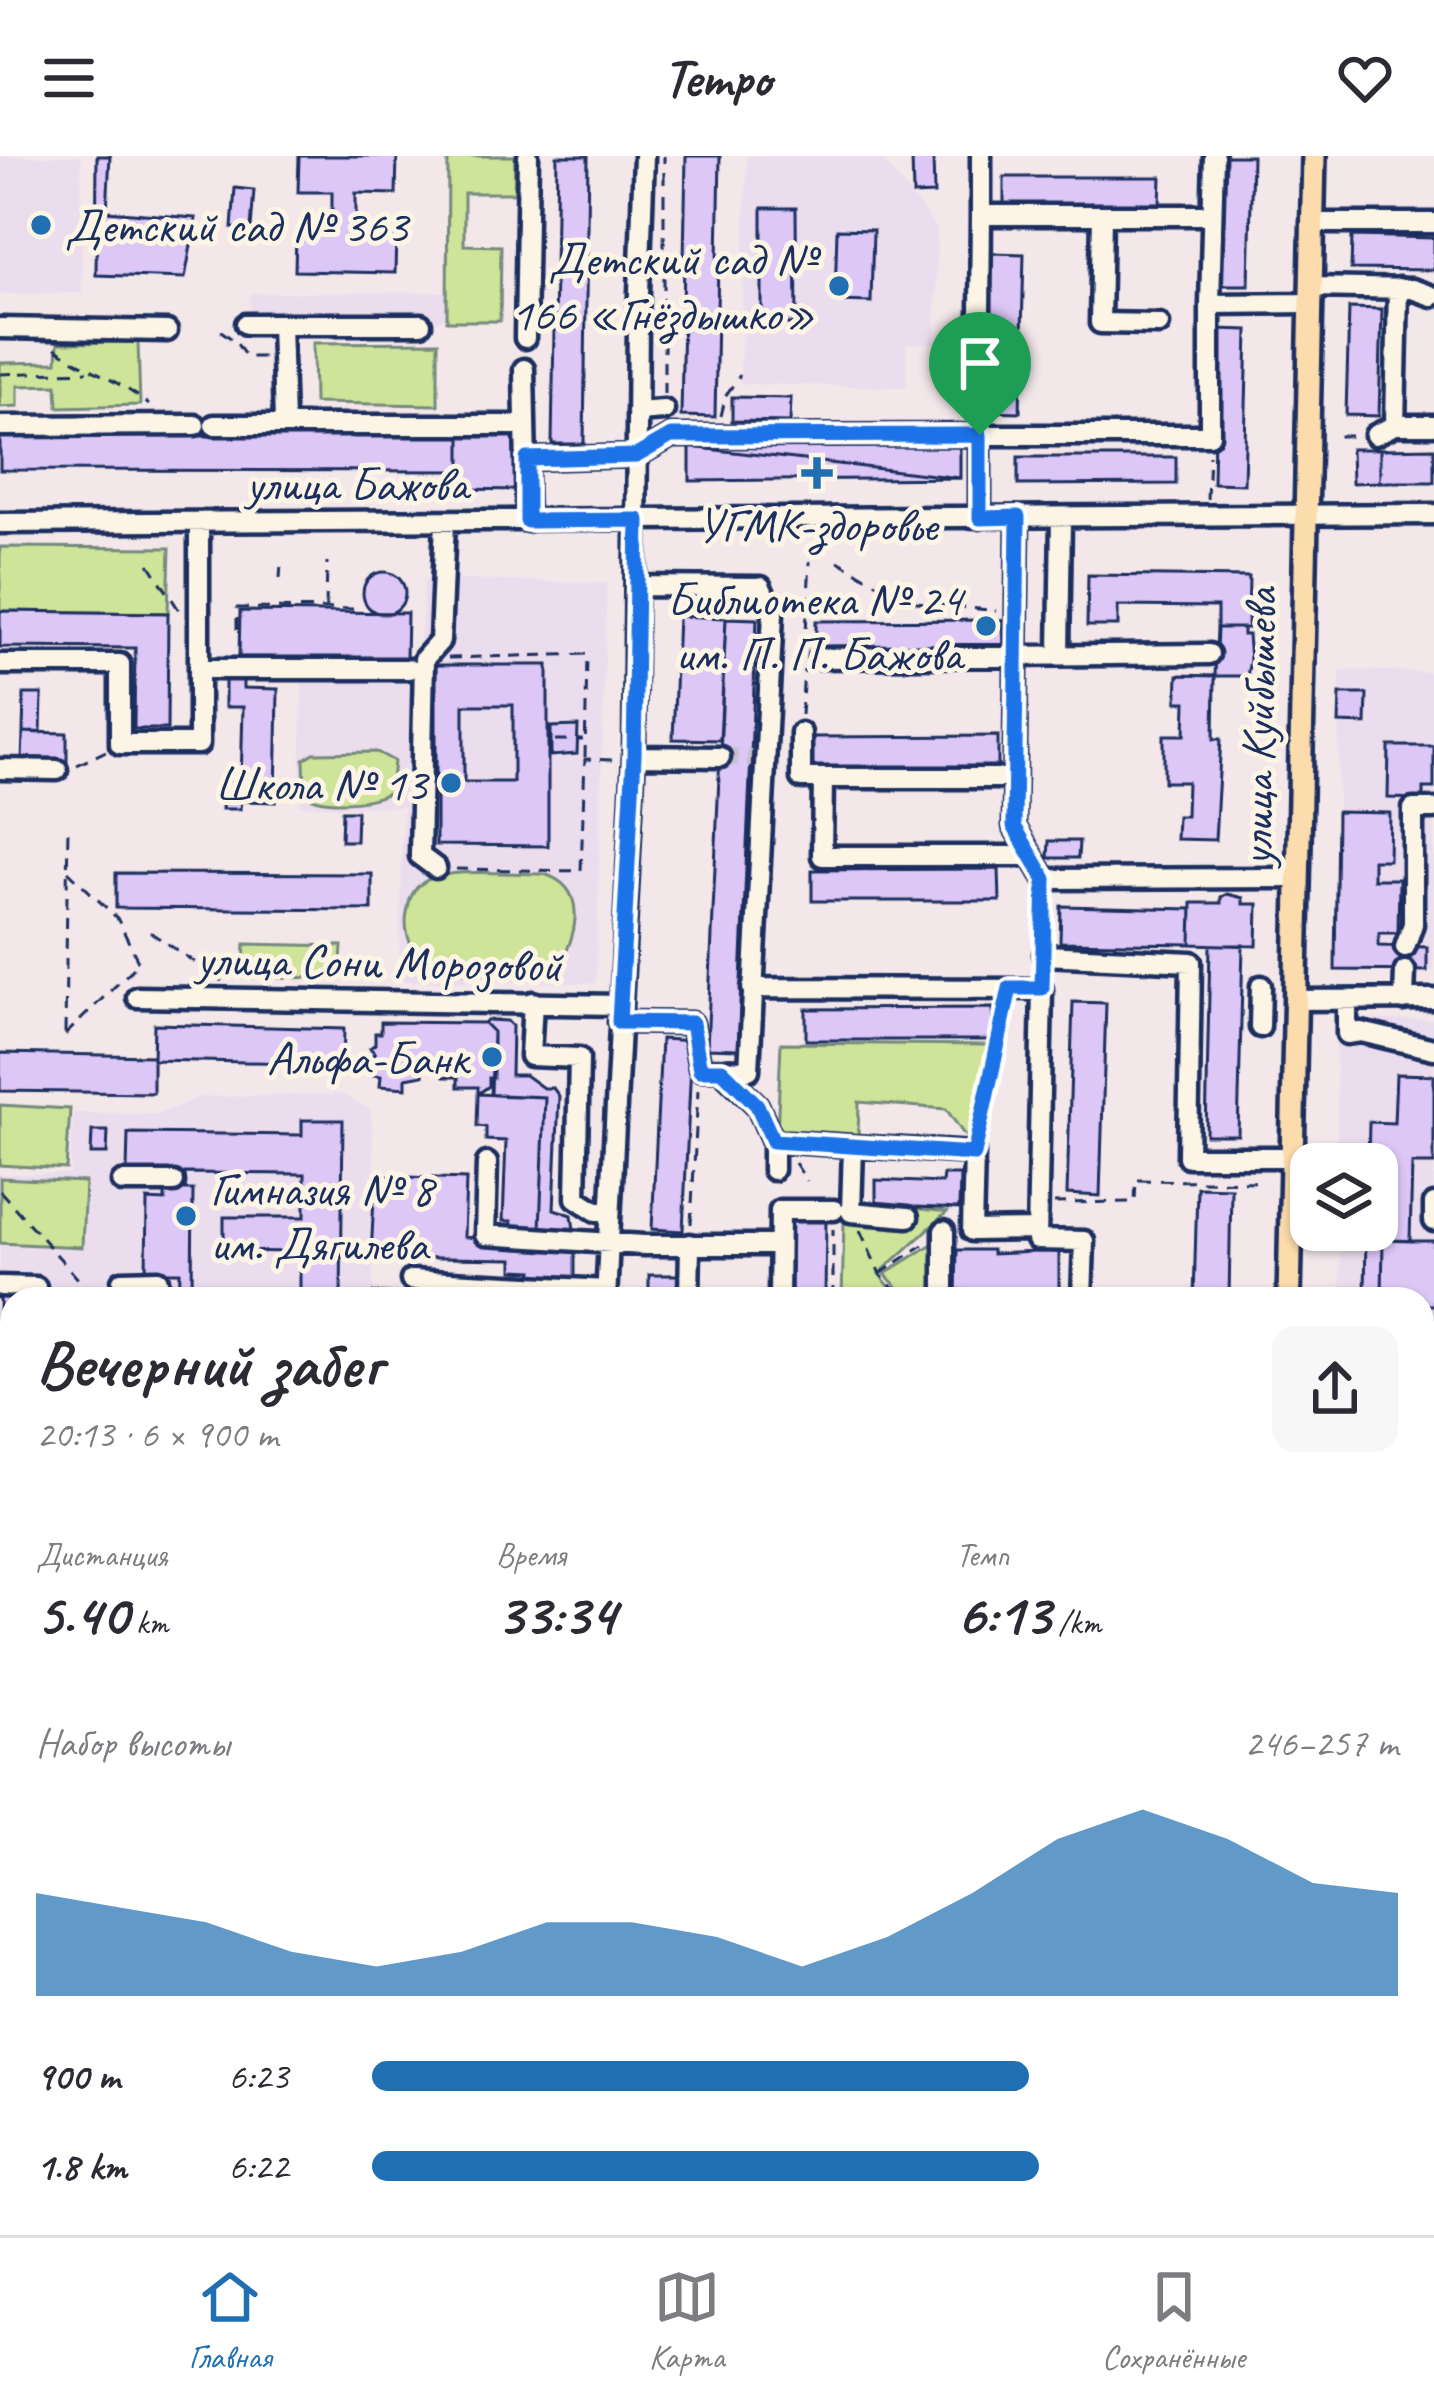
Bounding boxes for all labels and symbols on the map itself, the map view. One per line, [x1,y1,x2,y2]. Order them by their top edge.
place label: Детский сад № 363 [65,196,411,256]
marker: Детский сад № 363 [28,212,54,238]
place label: Детский сад № 166 «Гнёздышко» [511,229,821,344]
marker: Детский сад № 166 «Гнёздышко» [826,273,852,299]
pin [929,312,1031,435]
street label: улица Бажова [243,454,472,514]
marker: УГМК-здоровье [801,457,833,489]
place label: УГМК-здоровье [697,495,940,555]
place label: Библиотека № 24 им. П. П. Бажова [667,569,966,684]
street label: улица Куйбышева [1226,585,1290,869]
marker: Библиотека № 24 им. П. П. Бажова [973,613,999,639]
place label: Школа № 13 [215,754,430,814]
marker: Школа № 13 [438,770,464,796]
street label: улица Сони Морозовой [193,929,565,995]
place label: Альфа-Банк [267,1028,471,1088]
marker: Альфа-Банк [479,1044,505,1070]
place label: Гимназия № 8 им. Дягилева [210,1159,438,1274]
marker: Гимназия № 8 им. Дягилева [173,1203,199,1229]

